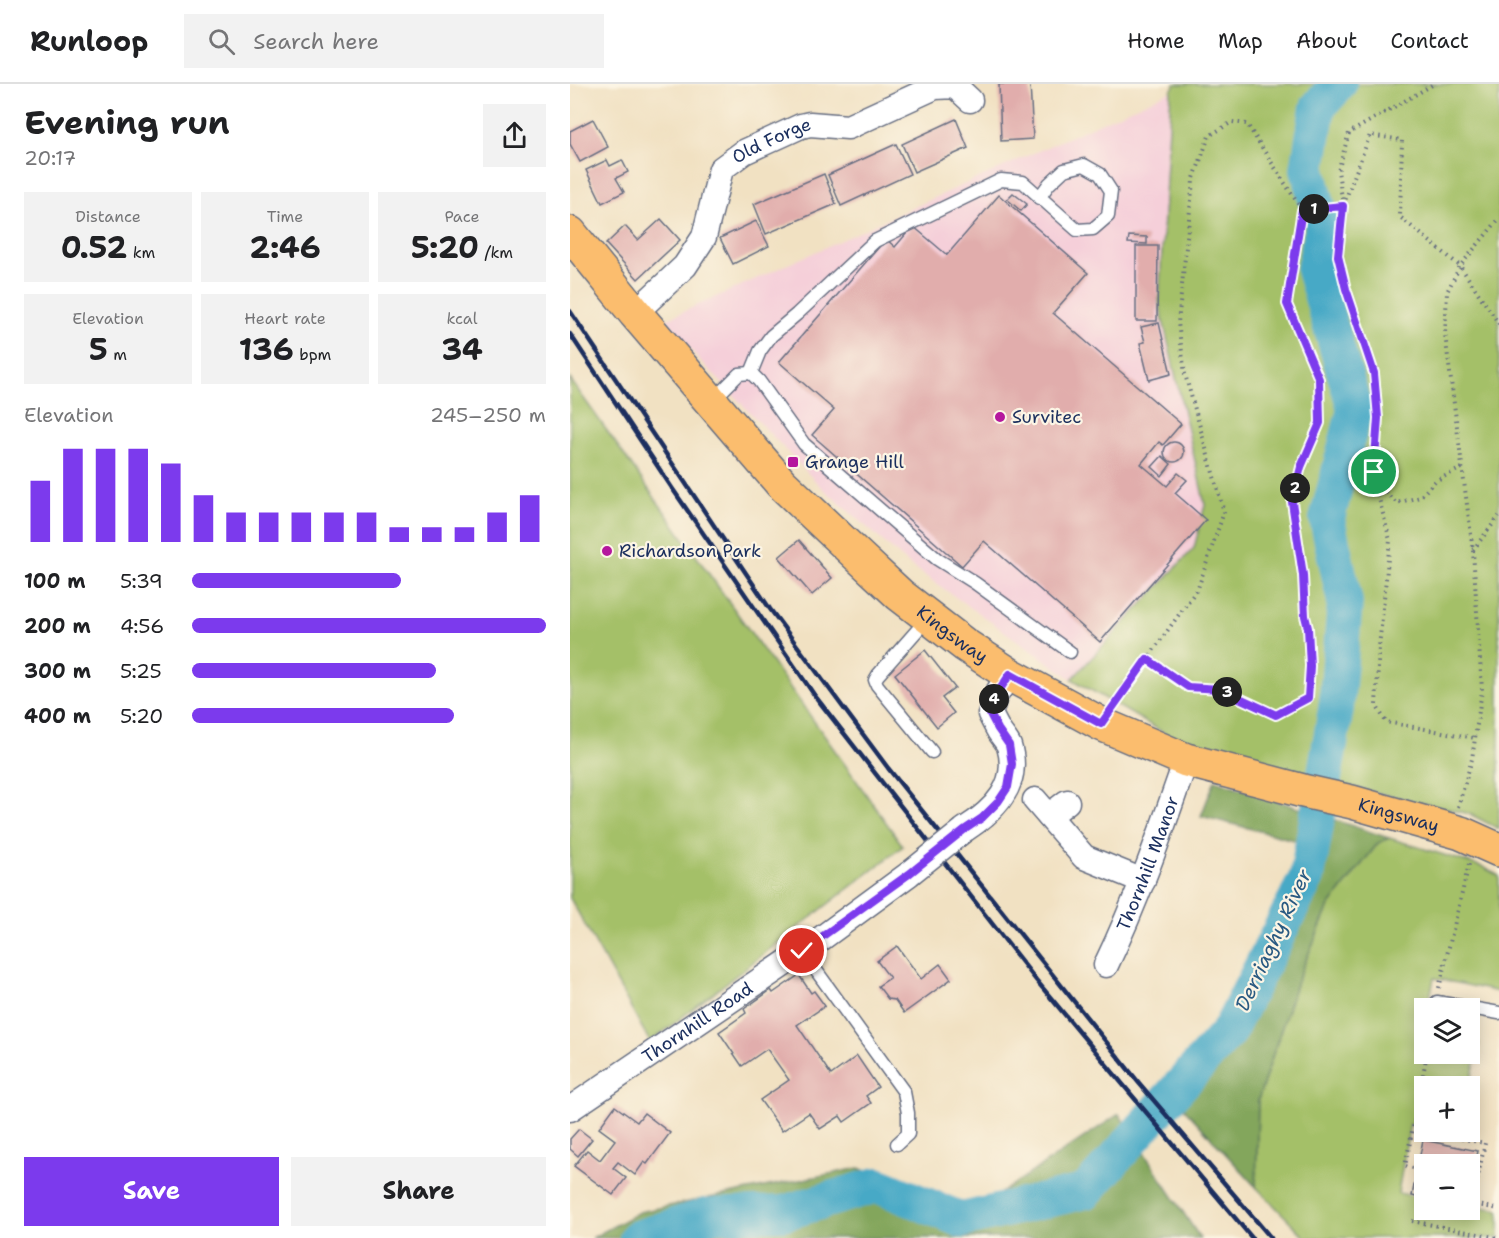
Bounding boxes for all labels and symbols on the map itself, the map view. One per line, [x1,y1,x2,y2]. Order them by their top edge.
street label: Old Forge [727,112,813,169]
pin: 1 [1299,194,1329,224]
place label: Survitec [1012,405,1081,429]
marker: Survitec [993,410,1007,424]
pin [1348,446,1399,497]
place label: Grange Hill [805,450,905,474]
marker: Grange Hill [786,455,800,469]
pin: 2 [1280,473,1310,503]
place label: Richardson Park [619,539,761,563]
marker: Richardson Park [600,544,614,558]
street label: Kingsway [912,600,992,669]
pin: 3 [1212,677,1242,707]
pin: 4 [979,684,1009,714]
street label: Kingsway [1355,792,1442,838]
street label: Thornhill Manor [1111,793,1185,935]
water label: Derriaghy River [1229,864,1317,1015]
pin [776,925,827,976]
street label: Thornhill Road [637,976,758,1069]

